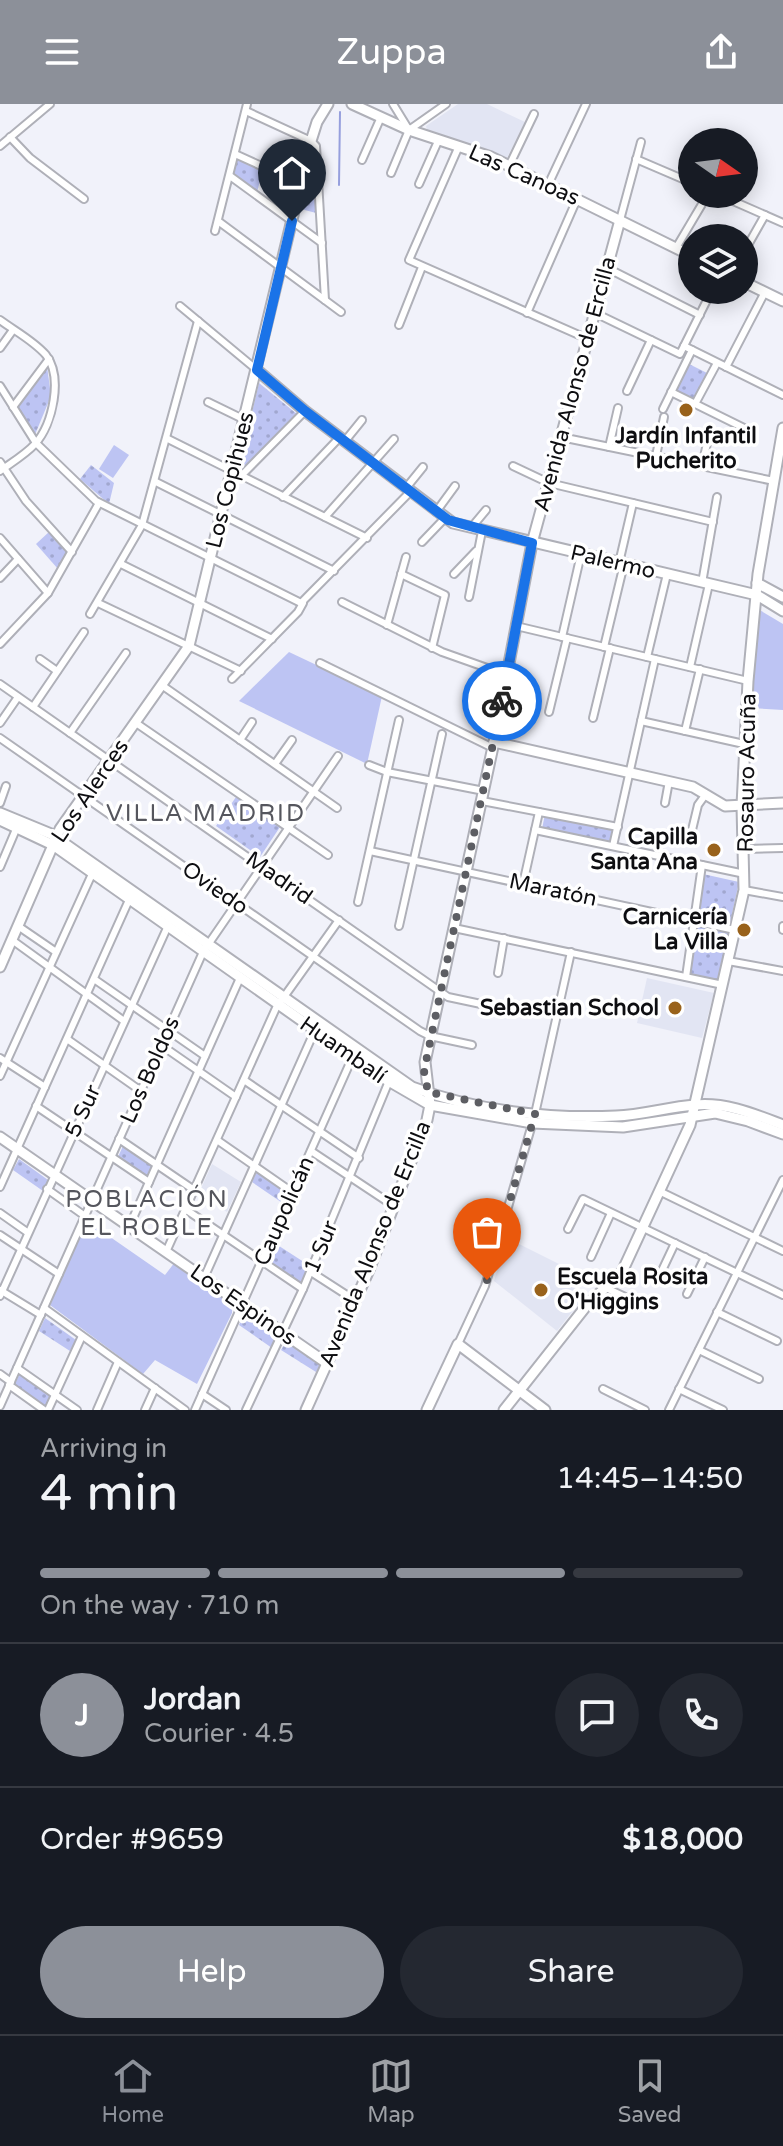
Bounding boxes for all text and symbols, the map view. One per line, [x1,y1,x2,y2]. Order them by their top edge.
icon: menu [40,30,84,74]
icon: share [699,30,743,74]
text: Zuppa [336,31,447,74]
north arrow [678,128,758,208]
map controls [678,128,758,304]
pin [258,139,326,221]
street label: Las Canoas [465,139,583,211]
icon: home [270,151,314,195]
button: layers [678,224,758,304]
street label: Avenida Alonso de Ercilla [528,254,622,514]
marker: Jardín Infantil Pucherito [677,401,695,419]
street label: Los Copihues [200,409,260,551]
place label: Jardín Infantil Pucherito [614,423,757,474]
street label: Palermo [568,540,658,584]
courier [462,661,542,741]
icon: bike [480,679,524,723]
street label: Rosauro Acuña [733,693,761,853]
street label: Los Alerces [46,734,134,848]
district label: VILLA MADRID [106,799,306,828]
place label: Capilla Santa Ana [590,824,698,875]
marker: Capilla Santa Ana [705,841,723,859]
street label: Madrid [241,846,317,910]
street label: Oviedo [177,856,253,920]
street label: Maratón [507,868,599,912]
place label: Carnicería La Villa [623,904,728,955]
marker: Carnicería La Villa [735,921,753,939]
place label: Sebastian School [480,995,659,1021]
marker: Sebastian School [666,999,684,1017]
street label: Huambalí [295,1011,391,1089]
street label: Los Boldos [115,1013,185,1127]
street label: 5 Sur [60,1080,107,1141]
street label: Avenida Alonso de Ercilla [314,1117,436,1371]
street label: Caupolicán [248,1152,320,1270]
district label: POBLACIÓN EL ROBLE [65,1184,229,1242]
pin [453,1198,521,1280]
icon: bag [465,1210,509,1254]
street label: 1 Sur [298,1216,344,1277]
street label: Los Espinos [185,1259,301,1351]
place label: Escuela Rosita O'Higgins [557,1264,708,1315]
marker: Escuela Rosita O'Higgins [532,1281,550,1299]
text: Arriving in [40,1433,167,1464]
text: 14:45–14:50 [556,1460,743,1497]
text: 4 min [40,1462,179,1525]
text: On the way · 710 m [40,1590,279,1621]
button: chat [555,1673,639,1757]
button: phone [659,1673,743,1757]
text: Jordan [144,1681,241,1718]
text: J [75,1697,89,1734]
text: Courier · 4.5 [144,1718,294,1749]
text: Order #9659 [40,1821,224,1858]
text: $18,000 [623,1821,743,1858]
button: Help [40,1926,384,2018]
button: Share [400,1926,743,2018]
tab: Home [102,2054,164,2128]
tab: Map [367,2054,415,2128]
tab: Saved [618,2054,681,2128]

